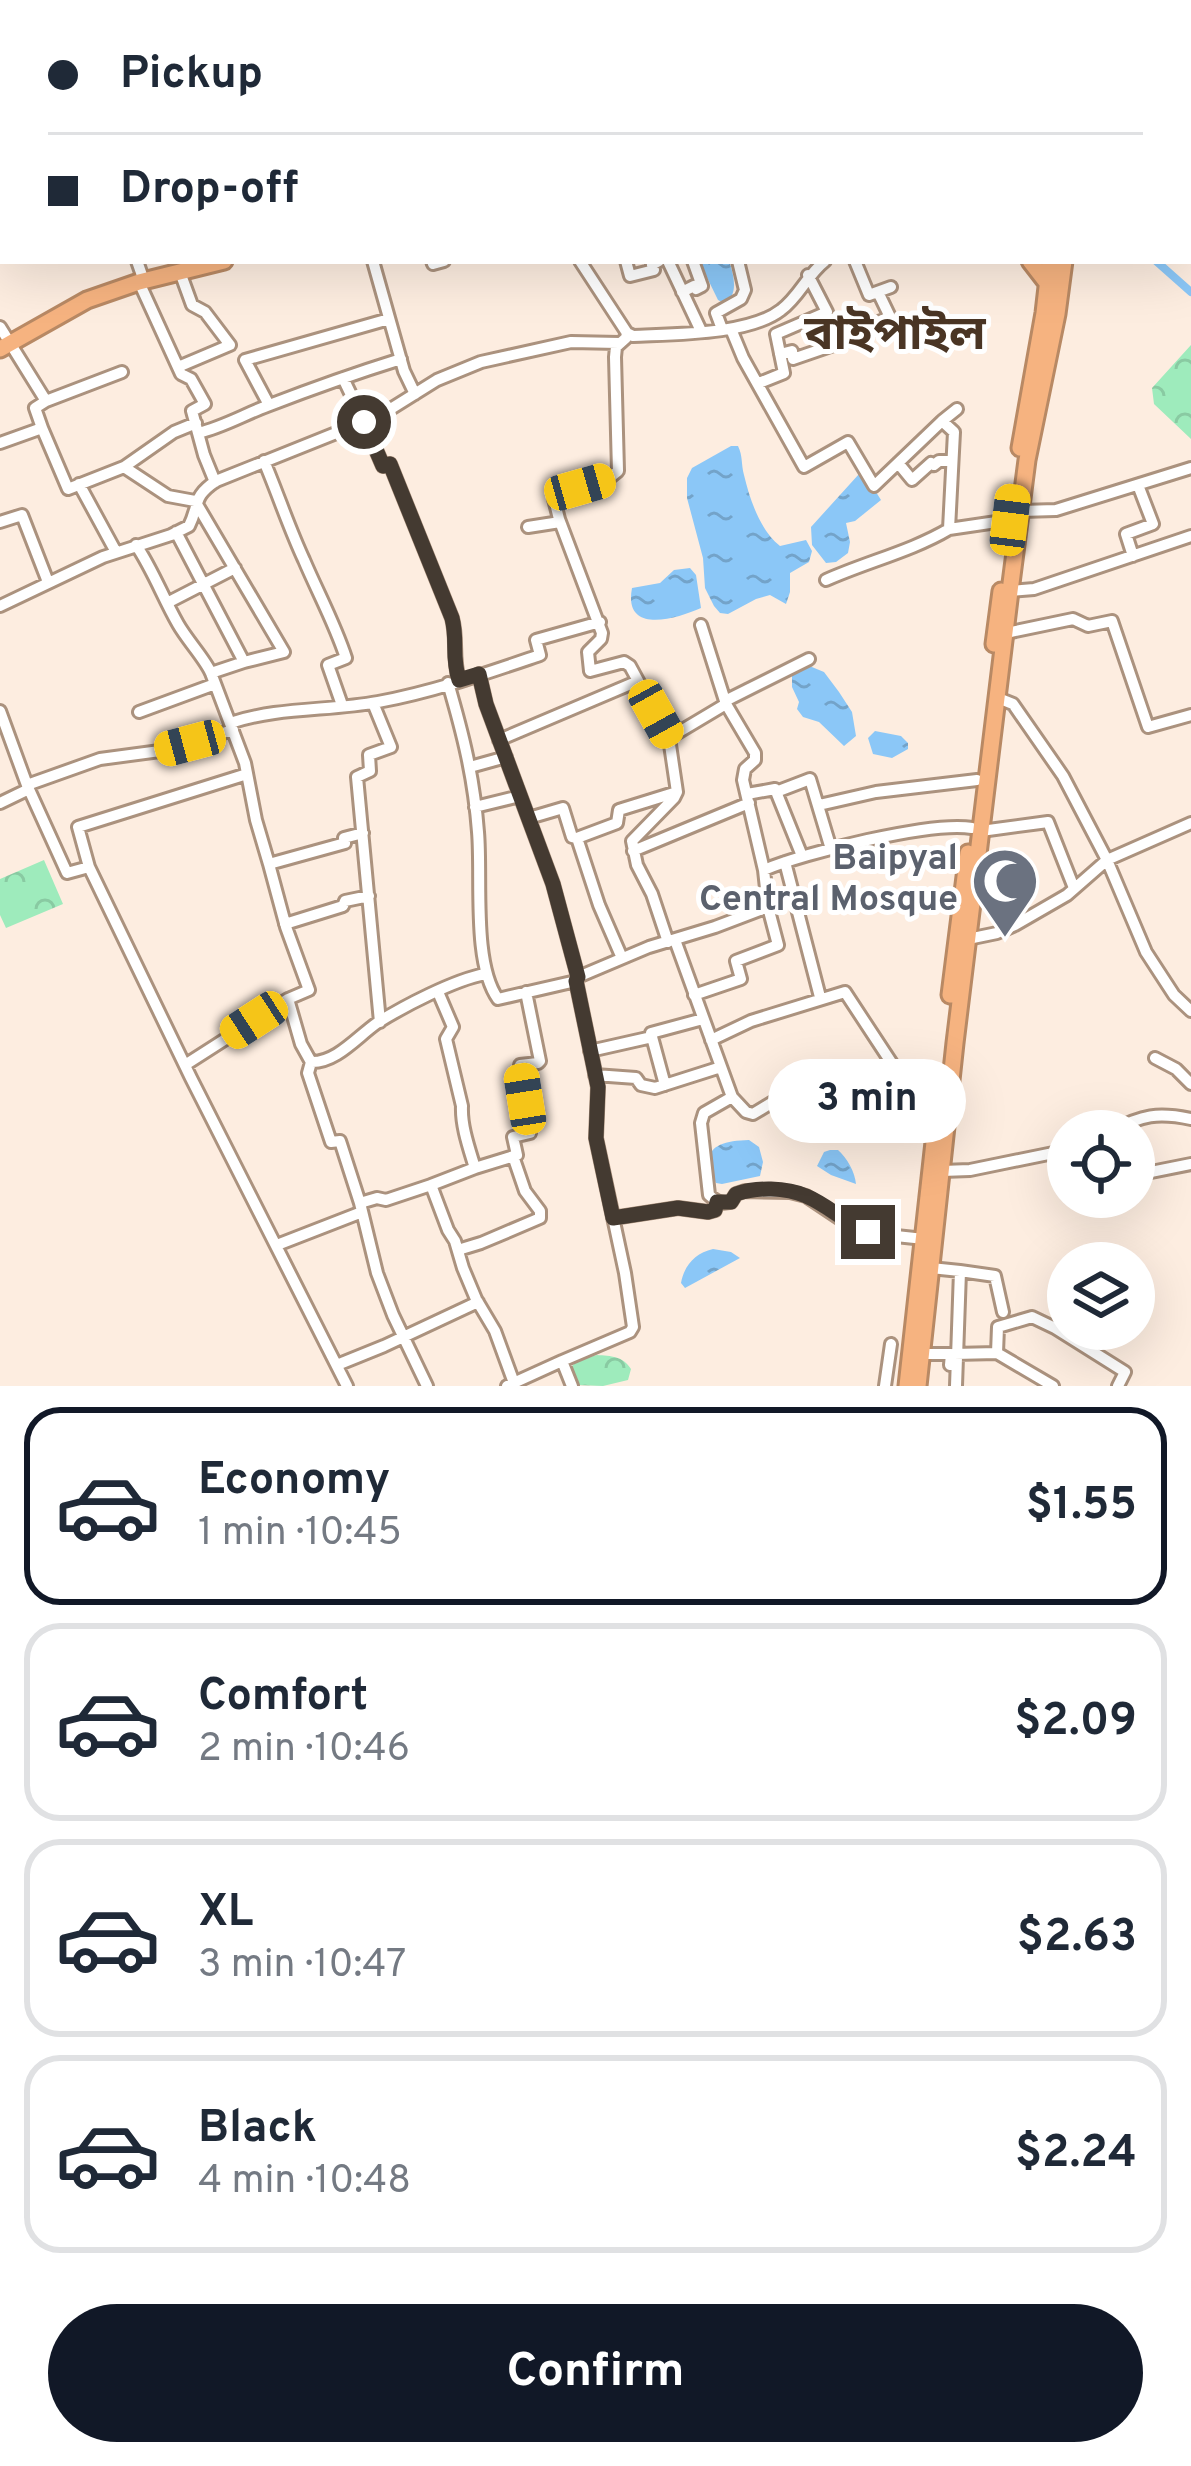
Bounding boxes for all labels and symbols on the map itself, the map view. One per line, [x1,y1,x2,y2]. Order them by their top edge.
district label: বাইপাইল [803,306,986,367]
route start [337,395,391,449]
car [540,460,620,514]
car [988,482,1032,558]
car [623,674,689,754]
car [151,716,229,770]
place label: Baipyal Central Mosque [699,837,958,924]
mosque icon: Baipyal Central Mosque [970,846,1040,940]
car [214,985,294,1055]
callout: 3 min [769,1058,967,1142]
car [502,1061,548,1137]
route end [841,1205,895,1259]

